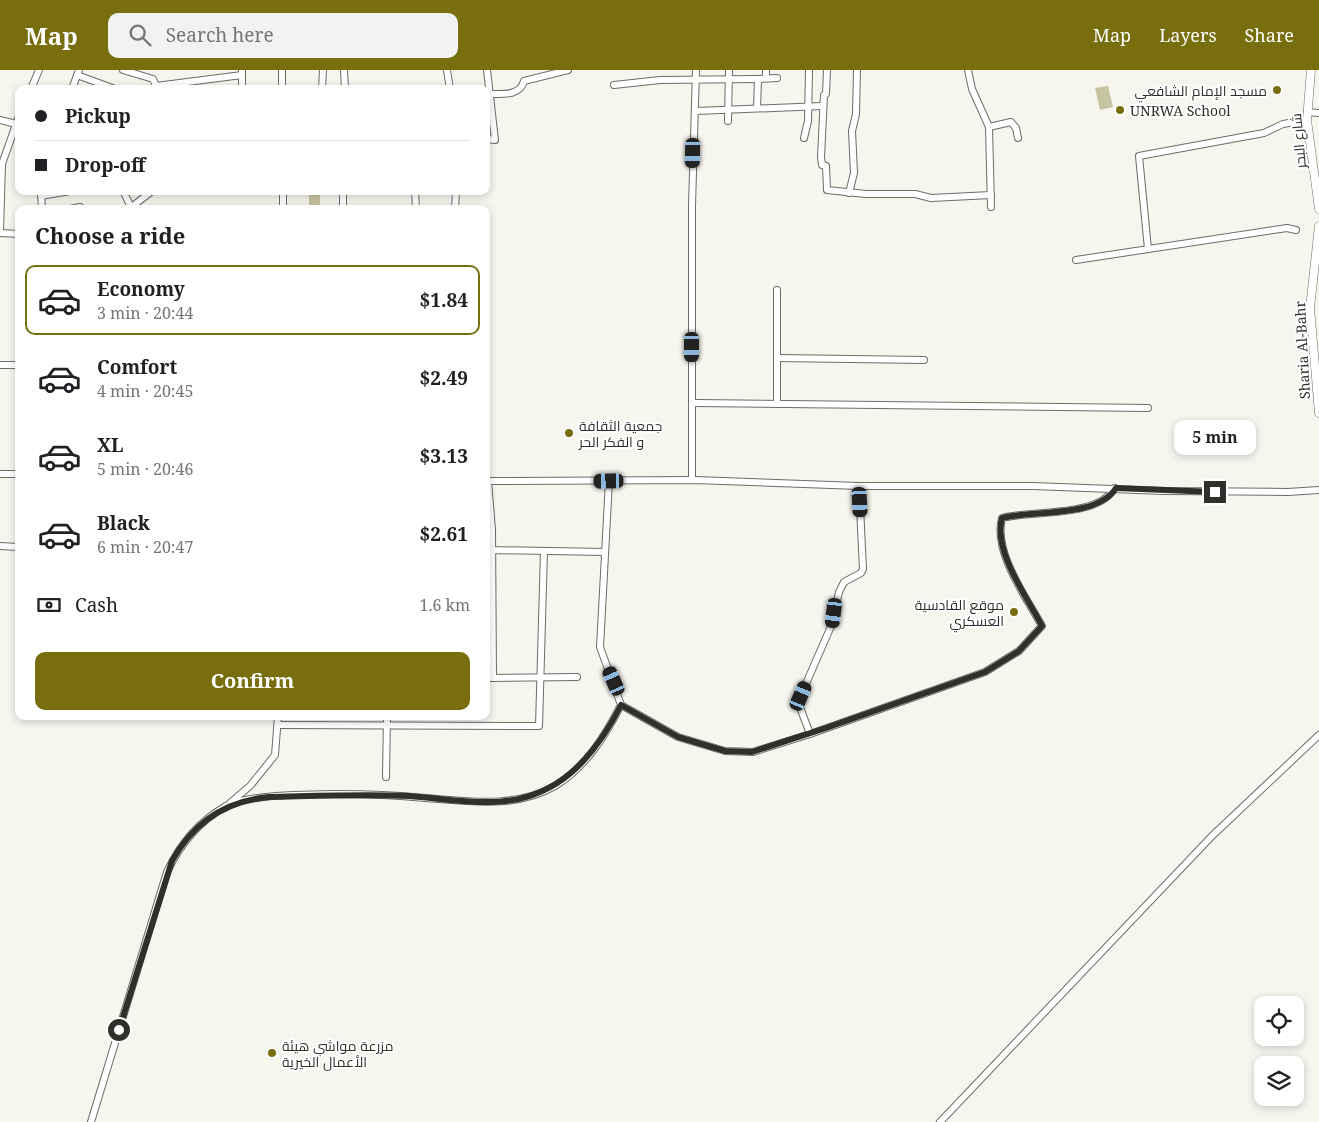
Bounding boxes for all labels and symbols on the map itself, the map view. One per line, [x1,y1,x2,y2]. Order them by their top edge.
place label: مسجد الإمام الشافعي [1135,81,1267,103]
marker: مسجد الإمام الشافعي [1271,84,1283,96]
place label: UNRWA School [1130,101,1231,120]
marker: UNRWA School [1114,104,1126,116]
street label: شارع البحر [1286,113,1310,170]
car [685,138,700,168]
street label: Sharia Al-Bahr [1290,300,1314,399]
car [684,332,699,362]
place label: جمعية الثقافة و الفكر الحر [578,416,662,451]
callout: 5 min [1174,420,1256,454]
marker: جمعية الثقافة و الفكر الحر [563,427,575,439]
car [593,473,624,489]
route end [1204,481,1226,503]
car [851,487,868,517]
place label: موقع القادسية العسكري [915,595,1004,633]
car [824,597,843,629]
marker: موقع القادسية العسكري [1008,606,1020,618]
car [601,664,626,698]
car [788,679,813,713]
route start [108,1019,130,1041]
place label: مزرعة مواشي هيئة الأعمال الخيرية [282,1036,393,1071]
marker: مزرعة مواشي هيئة الأعمال الخيرية [266,1047,278,1059]

